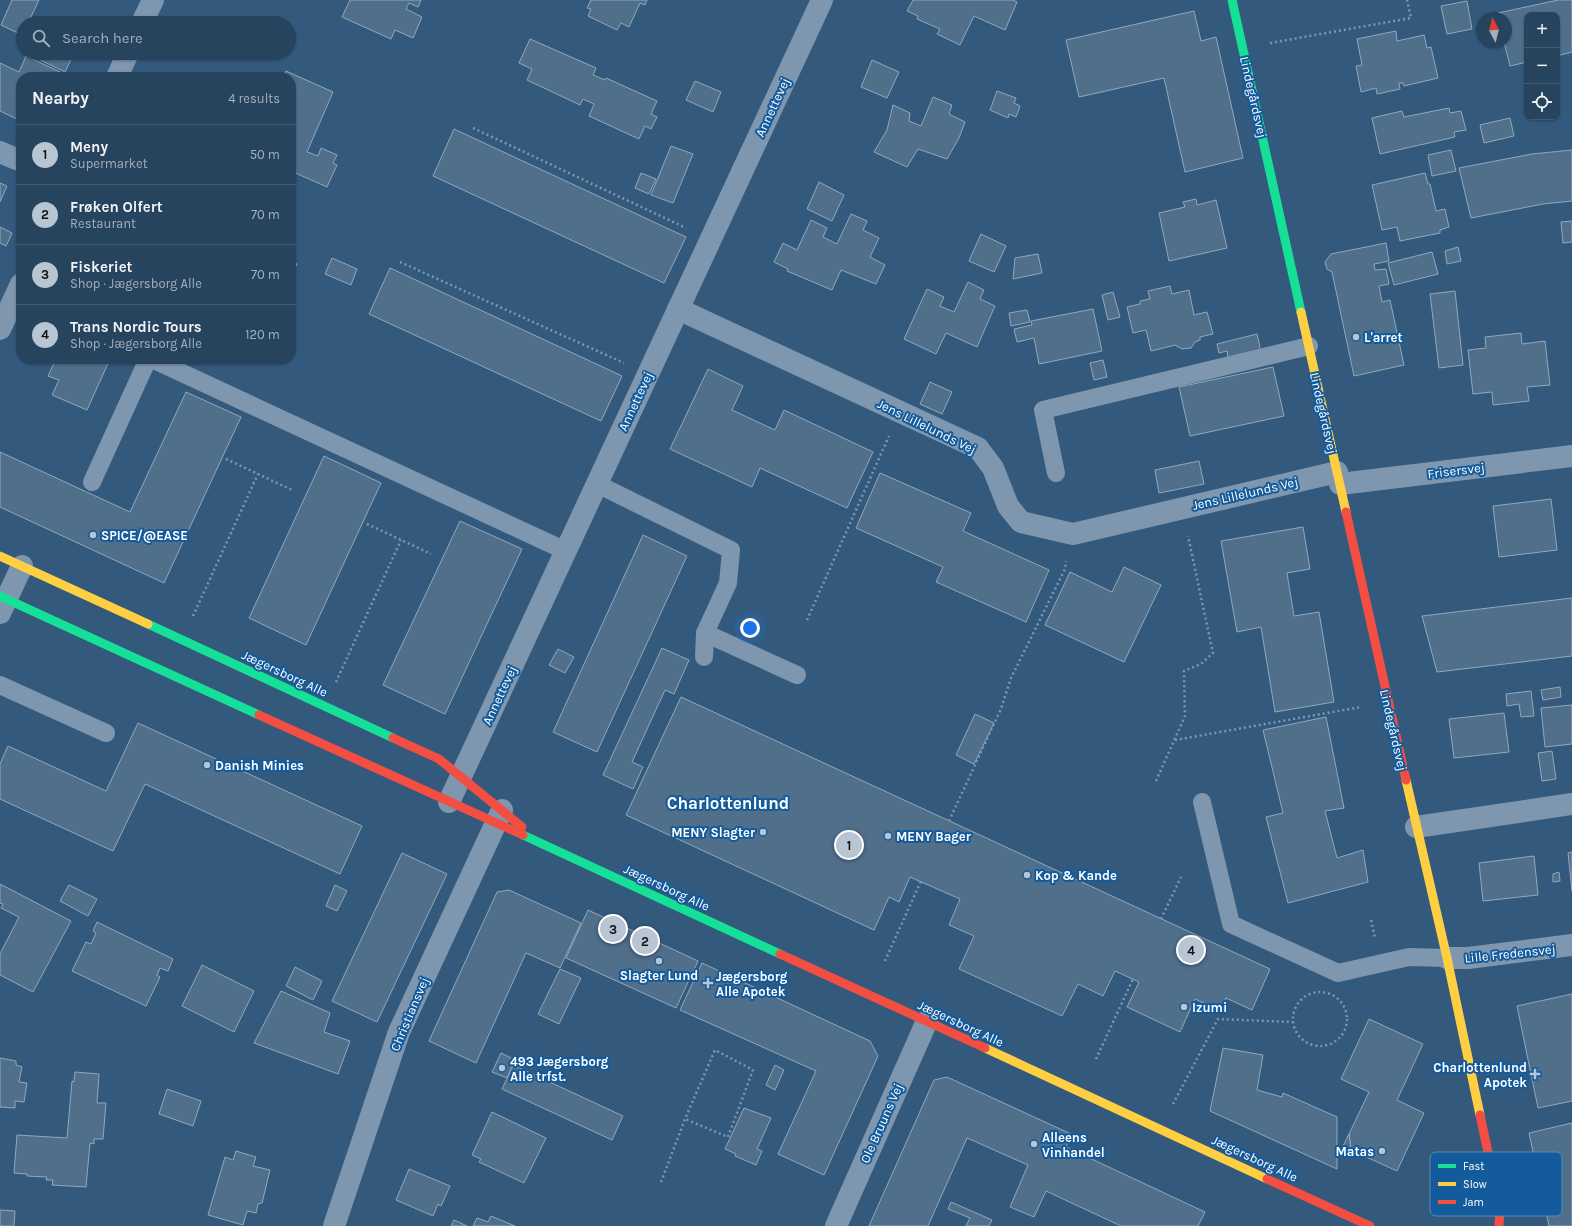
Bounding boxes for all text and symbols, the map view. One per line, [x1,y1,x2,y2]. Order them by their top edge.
north arrow [1476,12,1512,48]
map controls [1524,12,1560,120]
button: + [1524,12,1560,48]
search box [16,16,296,60]
icon: search [30,27,52,49]
text: Search here [62,29,143,47]
button: − [1524,48,1560,84]
street label: Lindegårdsvej [1237,55,1270,139]
street label: Annettevej [752,75,793,139]
button: locate [1524,84,1560,120]
text: Nearby [32,88,89,108]
text: 4 results [228,91,280,106]
text: Meny [70,138,108,156]
text: 1 [43,147,47,162]
text: 50 m [250,147,280,162]
text: Supermarket [70,156,148,171]
text: Frøken Olfert [70,198,163,216]
text: 2 [41,207,49,222]
text: 70 m [251,207,280,222]
text: Restaurant [70,216,136,231]
text: Fiskeriet [70,258,133,276]
text: 3 [41,267,49,282]
text: 70 m [251,267,280,282]
text: Shop · Jægersborg Alle [70,276,202,291]
text: Trans Nordic Tours [70,318,202,336]
text: 4 [41,327,49,342]
text: 120 m [245,327,280,342]
place label: L'arret [1364,330,1403,345]
marker: L'arret [1351,332,1361,342]
text: Shop · Jægersborg Alle [70,336,202,351]
street label: Annettevej [615,369,656,433]
street label: Lindegårdsvej [1307,371,1340,455]
street label: Jens Lillelunds Vej [875,396,979,457]
street label: Frisersvej [1427,460,1486,481]
street label: Jens Lillelunds Vej [1191,474,1300,513]
place label: SPICE/@EASE [101,528,188,543]
marker: SPICE/@EASE [88,530,98,540]
your location [740,618,760,638]
street label: Jægersborg Alle [239,647,330,700]
street label: Annettevej [479,663,520,727]
street label: Lindegårdsvej [1377,688,1410,772]
place label: Danish Minies [215,758,304,773]
marker: Danish Minies [202,760,212,770]
district label: Charlottenlund [667,793,789,813]
place label: MENY Slagter [671,825,756,840]
marker: MENY Slagter [758,827,768,837]
place label: MENY Bager [896,829,972,844]
pin: 1 [836,830,862,860]
marker: MENY Bager [883,831,893,841]
street label: Jægersborg Alle [621,861,712,914]
place label: Kop & Kande [1035,868,1117,883]
marker: Kop & Kande [1022,870,1032,880]
pin: 3 [600,914,626,944]
pin: 2 [632,926,658,956]
pin: 4 [1178,935,1204,965]
street label: Lille Fredensvej [1464,941,1556,966]
marker: Slagter Lund [654,956,664,966]
place label: Slagter Lund [620,968,698,983]
place label: Jægersborg Alle Apotek [716,969,788,999]
street label: Christiansvej [387,975,432,1054]
marker: Jægersborg Alle Apotek [703,978,713,988]
street label: Jægersborg Alle [915,997,1006,1050]
place label: Izumi [1192,1000,1227,1015]
marker: Izumi [1179,1002,1189,1012]
place label: 493 Jægersborg Alle trfst. [510,1054,609,1084]
place label: Charlottenlund Apotek [1433,1060,1527,1090]
marker: 493 Jægersborg Alle trfst. [497,1063,507,1073]
marker: Charlottenlund Apotek [1530,1069,1540,1079]
street label: Ole Bruuns Vej [857,1081,906,1165]
place label: Alleens Vinhandel [1042,1130,1105,1160]
street label: Jægersborg Alle [1209,1132,1300,1185]
marker: Alleens Vinhandel [1029,1139,1039,1149]
place label: Matas [1335,1144,1374,1159]
marker: Matas [1377,1146,1387,1156]
legend [1430,1152,1562,1216]
text: Fast [1463,1160,1484,1173]
text: Slow [1463,1178,1487,1191]
text: Jam [1463,1196,1484,1209]

